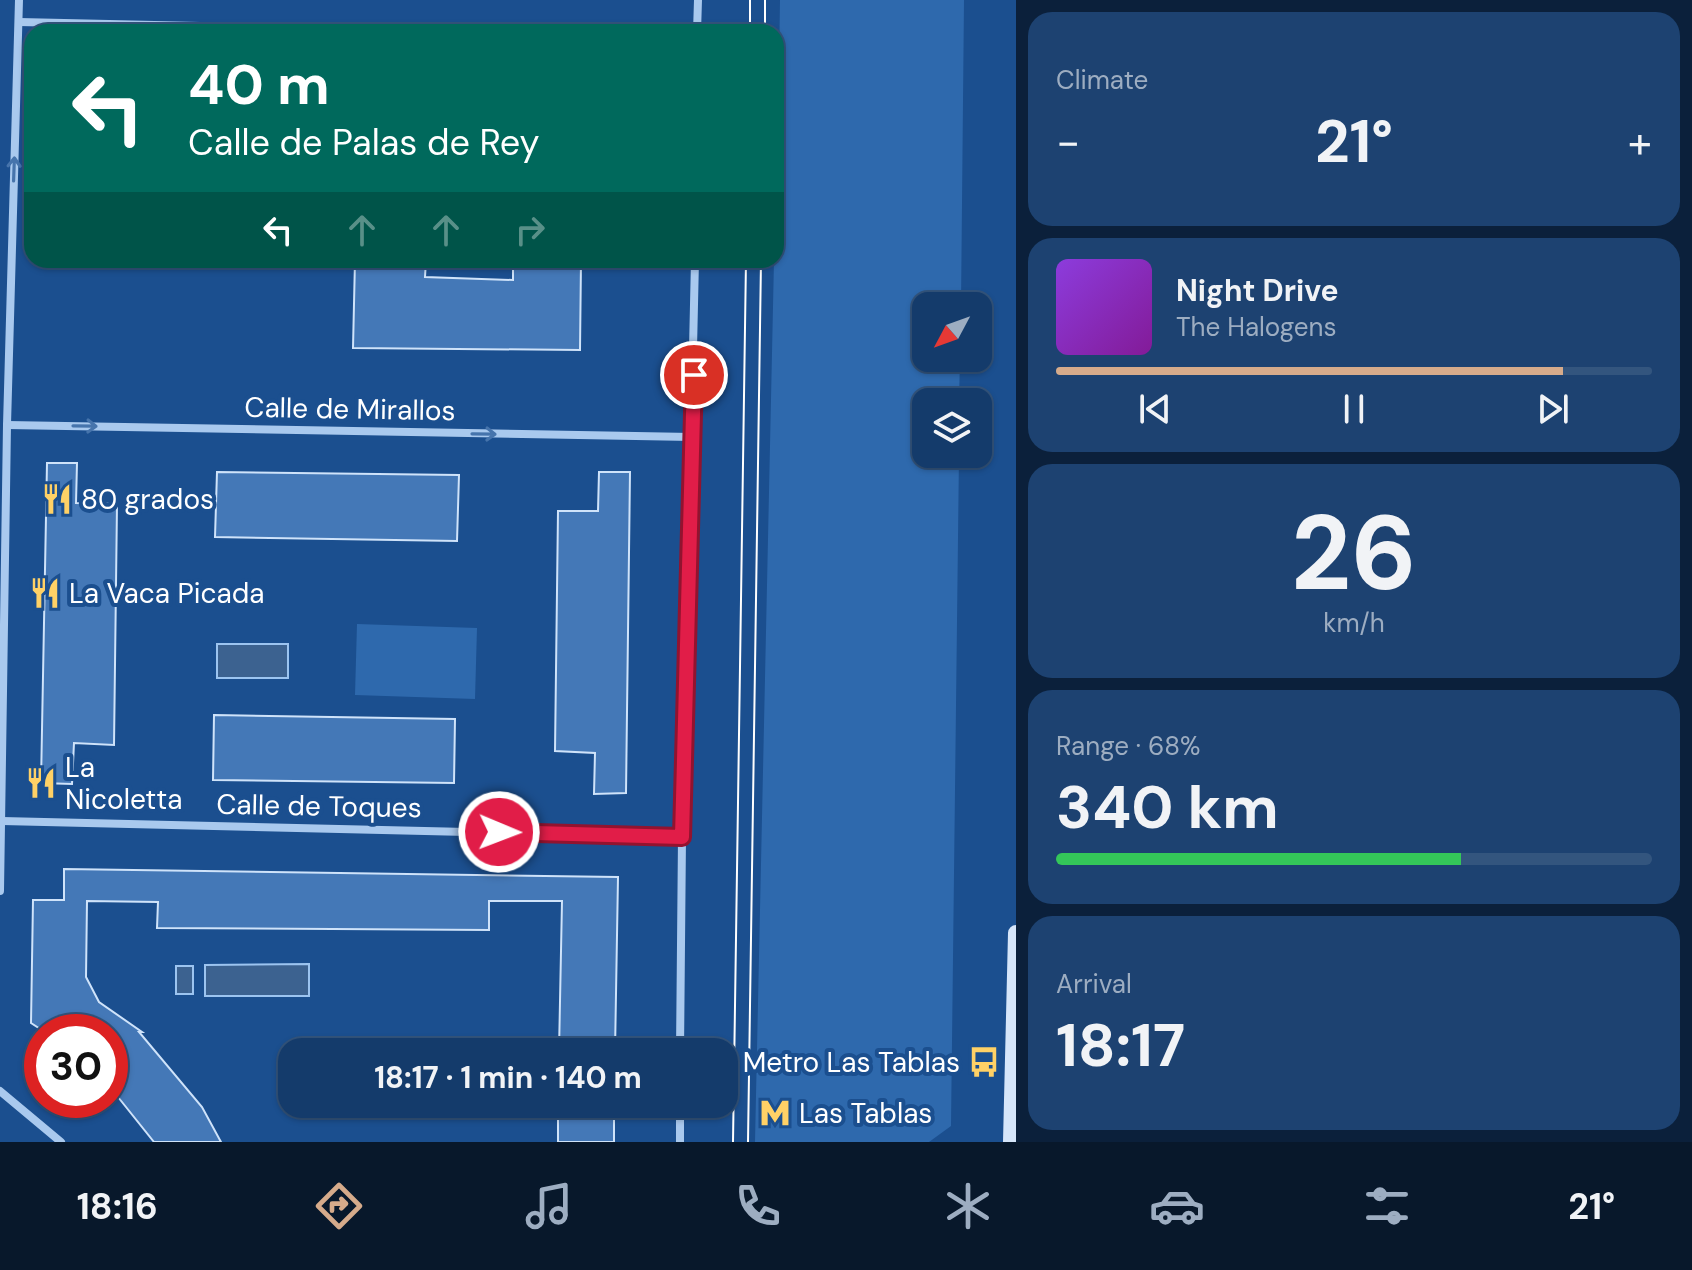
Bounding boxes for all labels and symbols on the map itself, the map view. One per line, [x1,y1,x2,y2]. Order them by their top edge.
one-way arrow [7,156,22,183]
north arrow [912,292,992,372]
pin [660,341,728,409]
street label: Calle de Mirallos [244,389,456,429]
one-way arrow [71,418,98,434]
one-way arrow [470,426,497,441]
place label: 80 grados [81,481,214,518]
restaurant icon: 80 grados [40,482,74,516]
place label: La Vaca Picada [69,575,265,612]
restaurant icon: La Vaca Picada [28,576,62,610]
place label: La Nicoletta [65,749,183,818]
restaurant icon: La Nicoletta [24,766,58,800]
street label: Calle de Toques [216,786,422,826]
position arrow [457,790,541,874]
speed limit sign: 30 [24,1014,128,1118]
place label: Metro Las Tablas [743,1044,960,1081]
bus stop icon: Metro Las Tablas [967,1045,1001,1079]
place label: Las Tablas [799,1095,932,1132]
metro station icon: Las Tablas [758,1096,792,1130]

